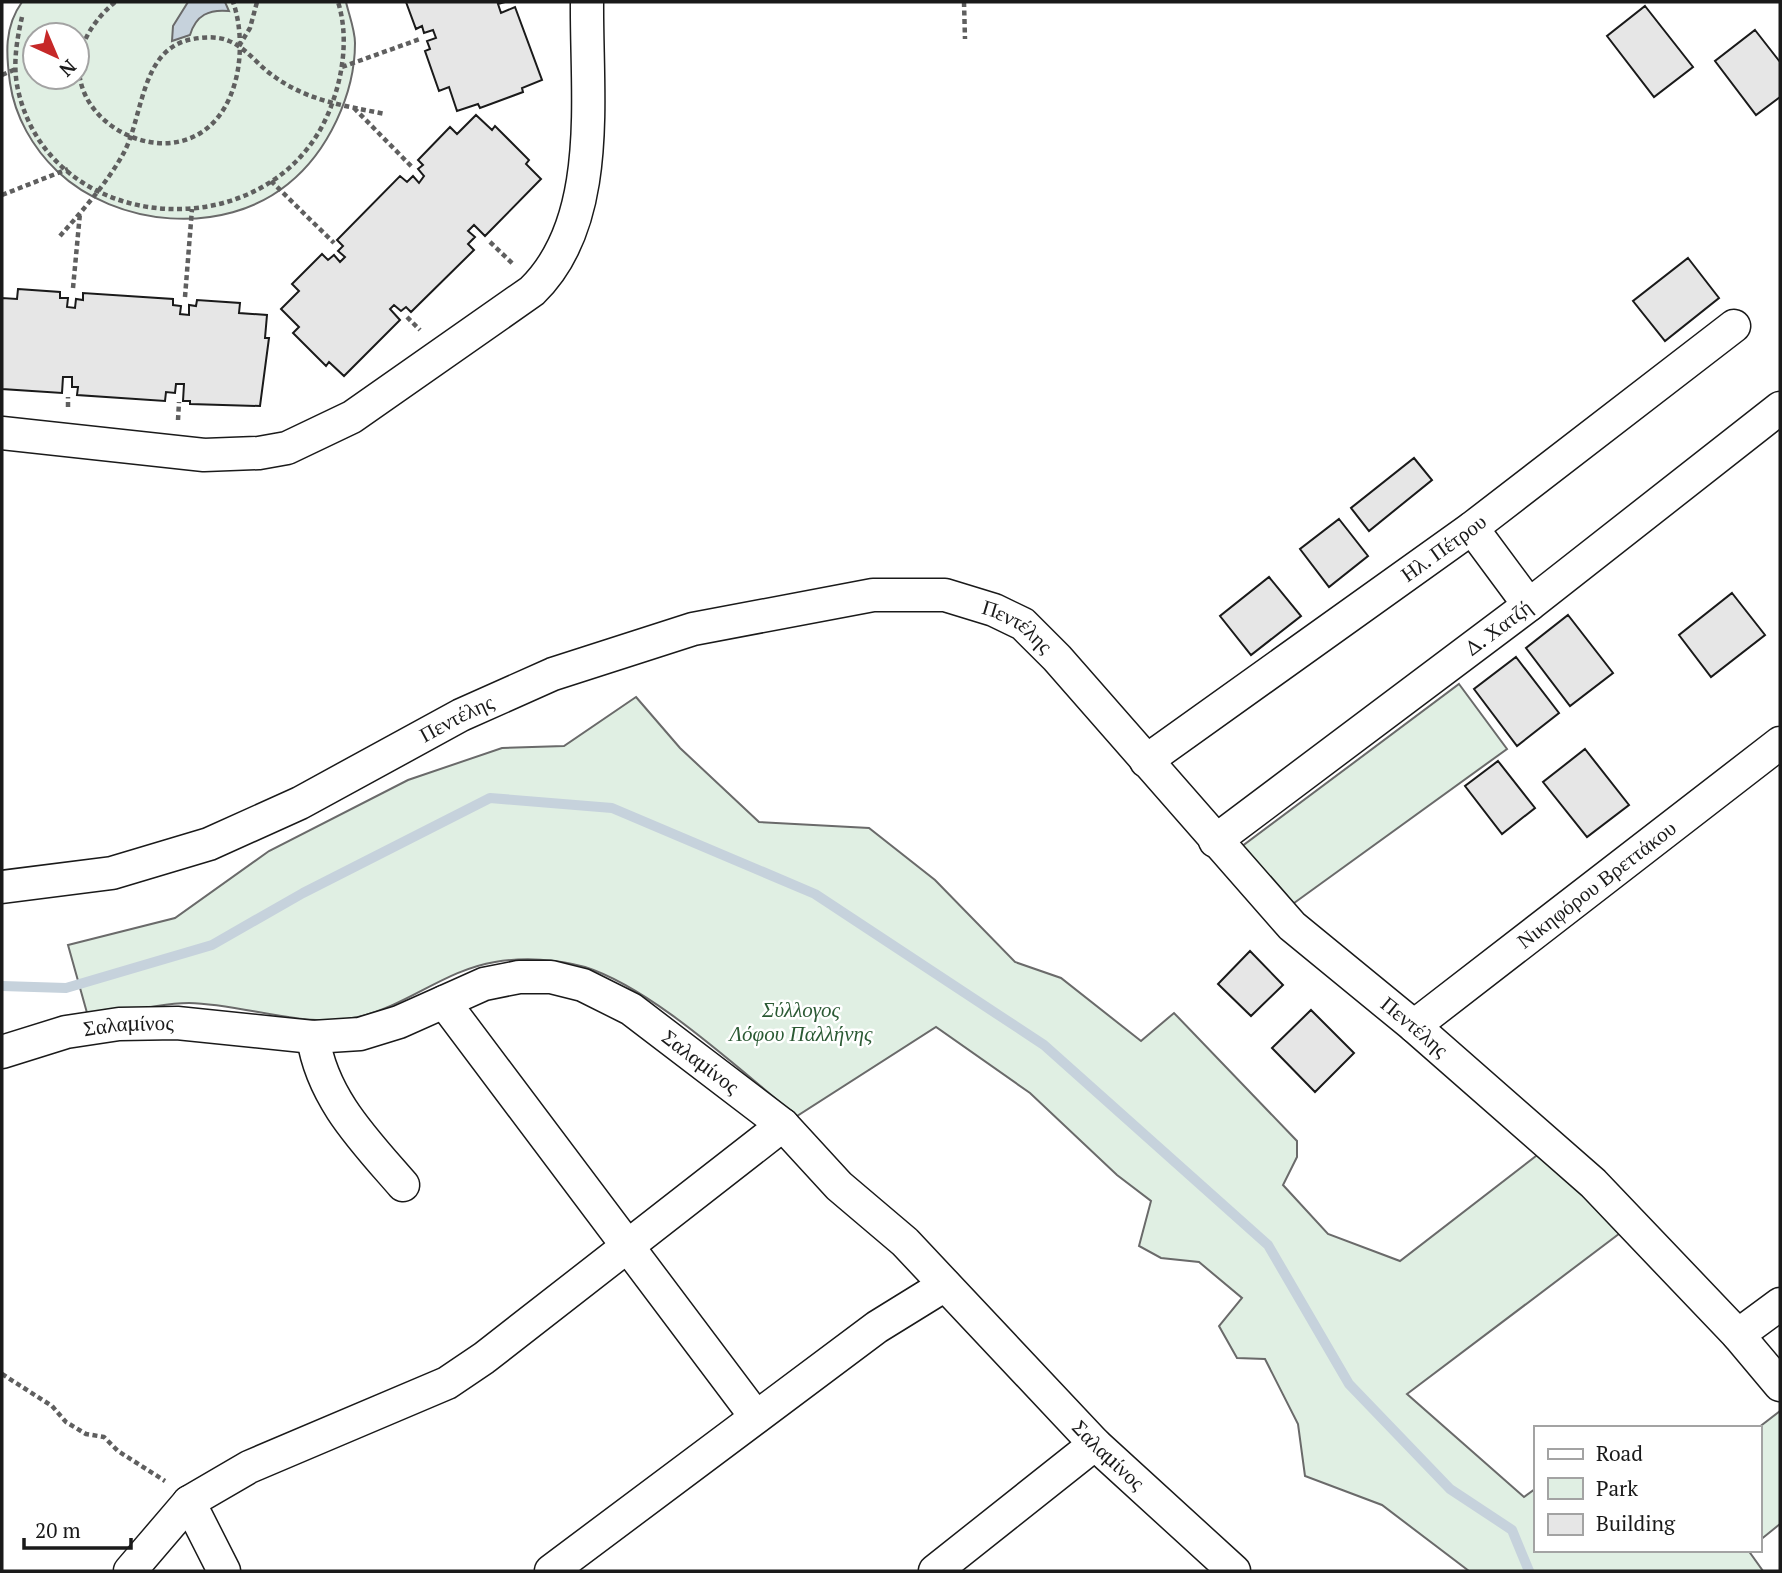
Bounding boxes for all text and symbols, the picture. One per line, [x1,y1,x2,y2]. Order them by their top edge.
north arrow [21,21,91,91]
text: N [54,55,82,83]
street label: Ηλ. Πέτρου [1395,507,1492,588]
street label: Πεντέλης [979,592,1060,659]
street label: Δ. Χατζή [1459,593,1537,661]
street label: Πεντέλης [414,687,499,748]
street label: Νικηφόρου Βρεττάκου [1511,814,1681,954]
street label: Πεντέλης [1375,990,1455,1063]
park label: Σύλλογος Λόφου Παλλήνης [727,995,873,1047]
street label: Σαλαμίνος [81,1008,174,1042]
street label: Σαλαμίνος [657,1023,746,1100]
street label: Σαλαμίνος [1066,1413,1152,1496]
legend [1534,1426,1761,1552]
text: Road [1596,1439,1643,1467]
text: Park [1596,1474,1638,1502]
scale bar [24,1506,131,1550]
text: Building [1596,1509,1676,1537]
text: 20 m [35,1516,81,1544]

